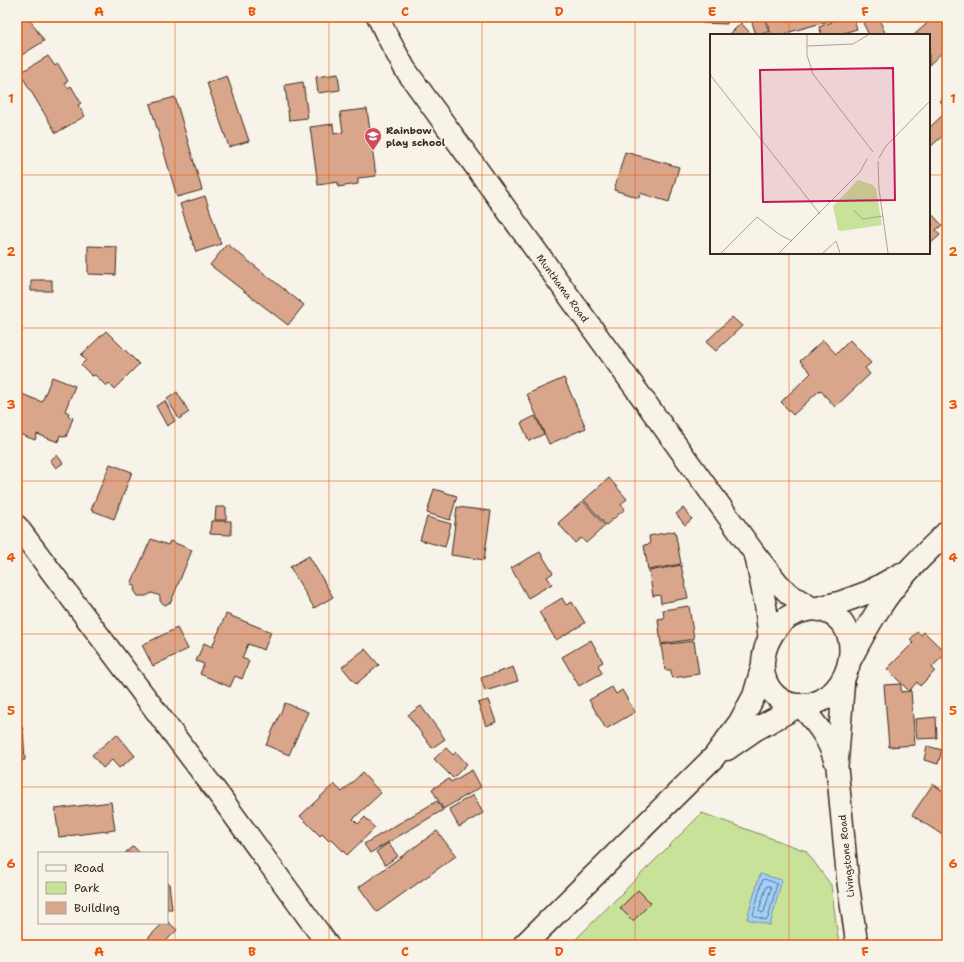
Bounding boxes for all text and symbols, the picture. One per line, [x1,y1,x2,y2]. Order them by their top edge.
text: A [94,3,104,20]
text: B [248,3,256,20]
text: C [401,3,409,20]
text: D [554,3,564,20]
text: E [708,3,717,20]
text: F [861,3,869,20]
inset map [710,34,930,254]
text: 1 [8,90,14,107]
text: 1 [950,90,956,107]
place label: Rainbow play school [386,124,446,149]
school or university icon: Rainbow play school [363,126,383,151]
text: 2 [6,243,16,260]
text: 2 [948,243,958,260]
street label: Munthama Road [533,252,592,325]
text: 3 [6,396,16,413]
text: 3 [948,396,958,413]
text: 4 [6,549,16,566]
text: 4 [948,549,958,566]
text: 5 [7,702,15,719]
text: 5 [949,702,957,719]
street label: Livingstone Road [836,813,857,898]
legend [38,852,168,924]
text: 6 [6,855,16,872]
text: 6 [948,855,958,872]
text: Road [74,860,105,876]
text: Park [74,880,100,896]
text: Building [74,900,120,916]
text: A [94,943,104,960]
text: B [248,943,256,960]
text: C [401,943,409,960]
text: D [554,943,564,960]
text: E [708,943,717,960]
text: F [861,943,869,960]

